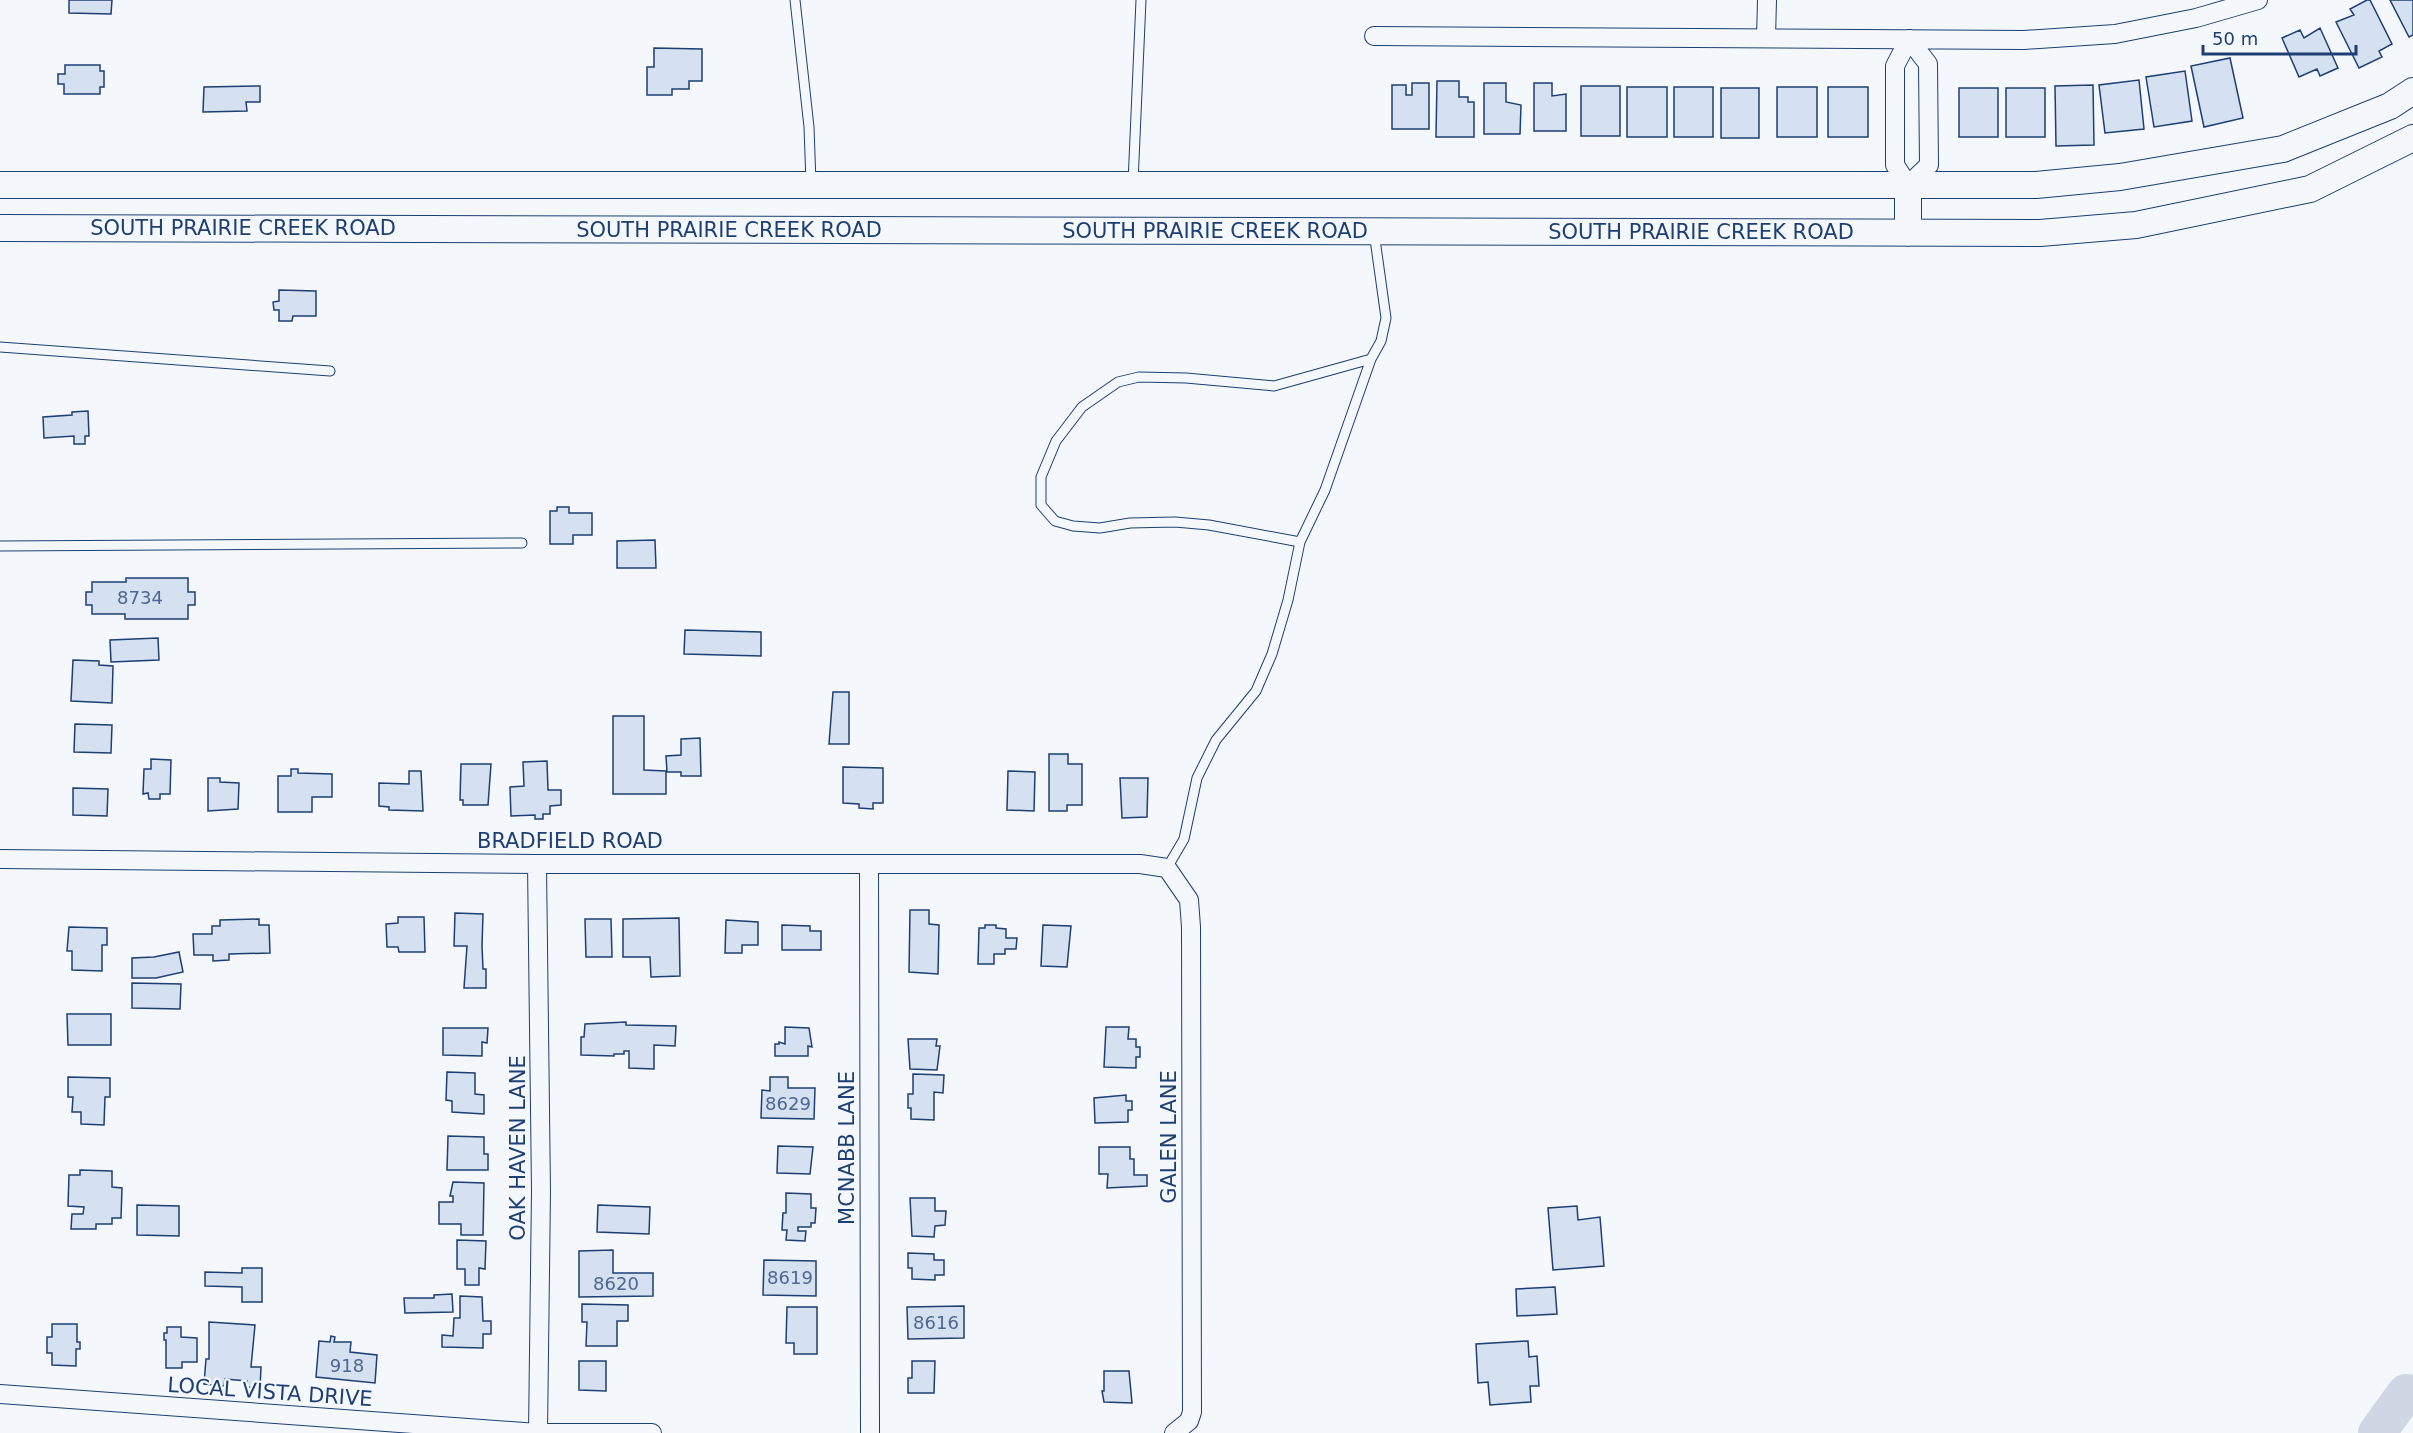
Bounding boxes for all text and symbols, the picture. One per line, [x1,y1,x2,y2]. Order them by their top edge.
scale bar [2203,18,2356,56]
text: 50 m [2212,28,2258,49]
street label: SOUTH PRAIRIE CREEK ROAD [90,216,396,240]
street label: SOUTH PRAIRIE CREEK ROAD [576,218,882,242]
street label: SOUTH PRAIRIE CREEK ROAD [1062,219,1368,243]
street label: SOUTH PRAIRIE CREEK ROAD [1548,220,1854,244]
house number: 8734 [117,587,163,608]
street label: BRADFIELD ROAD [477,829,663,853]
street label: OAK HAVEN LANE [506,1055,530,1241]
street label: GALEN LANE [1157,1070,1181,1204]
street label: MCNABB LANE [835,1071,859,1225]
house number: 8629 [765,1093,811,1114]
house number: 8619 [767,1267,813,1288]
house number: 8620 [593,1273,639,1294]
house number: 8616 [913,1312,959,1333]
house number: 918 [330,1355,364,1376]
street label: LOCAL VISTA DRIVE [167,1373,373,1411]

